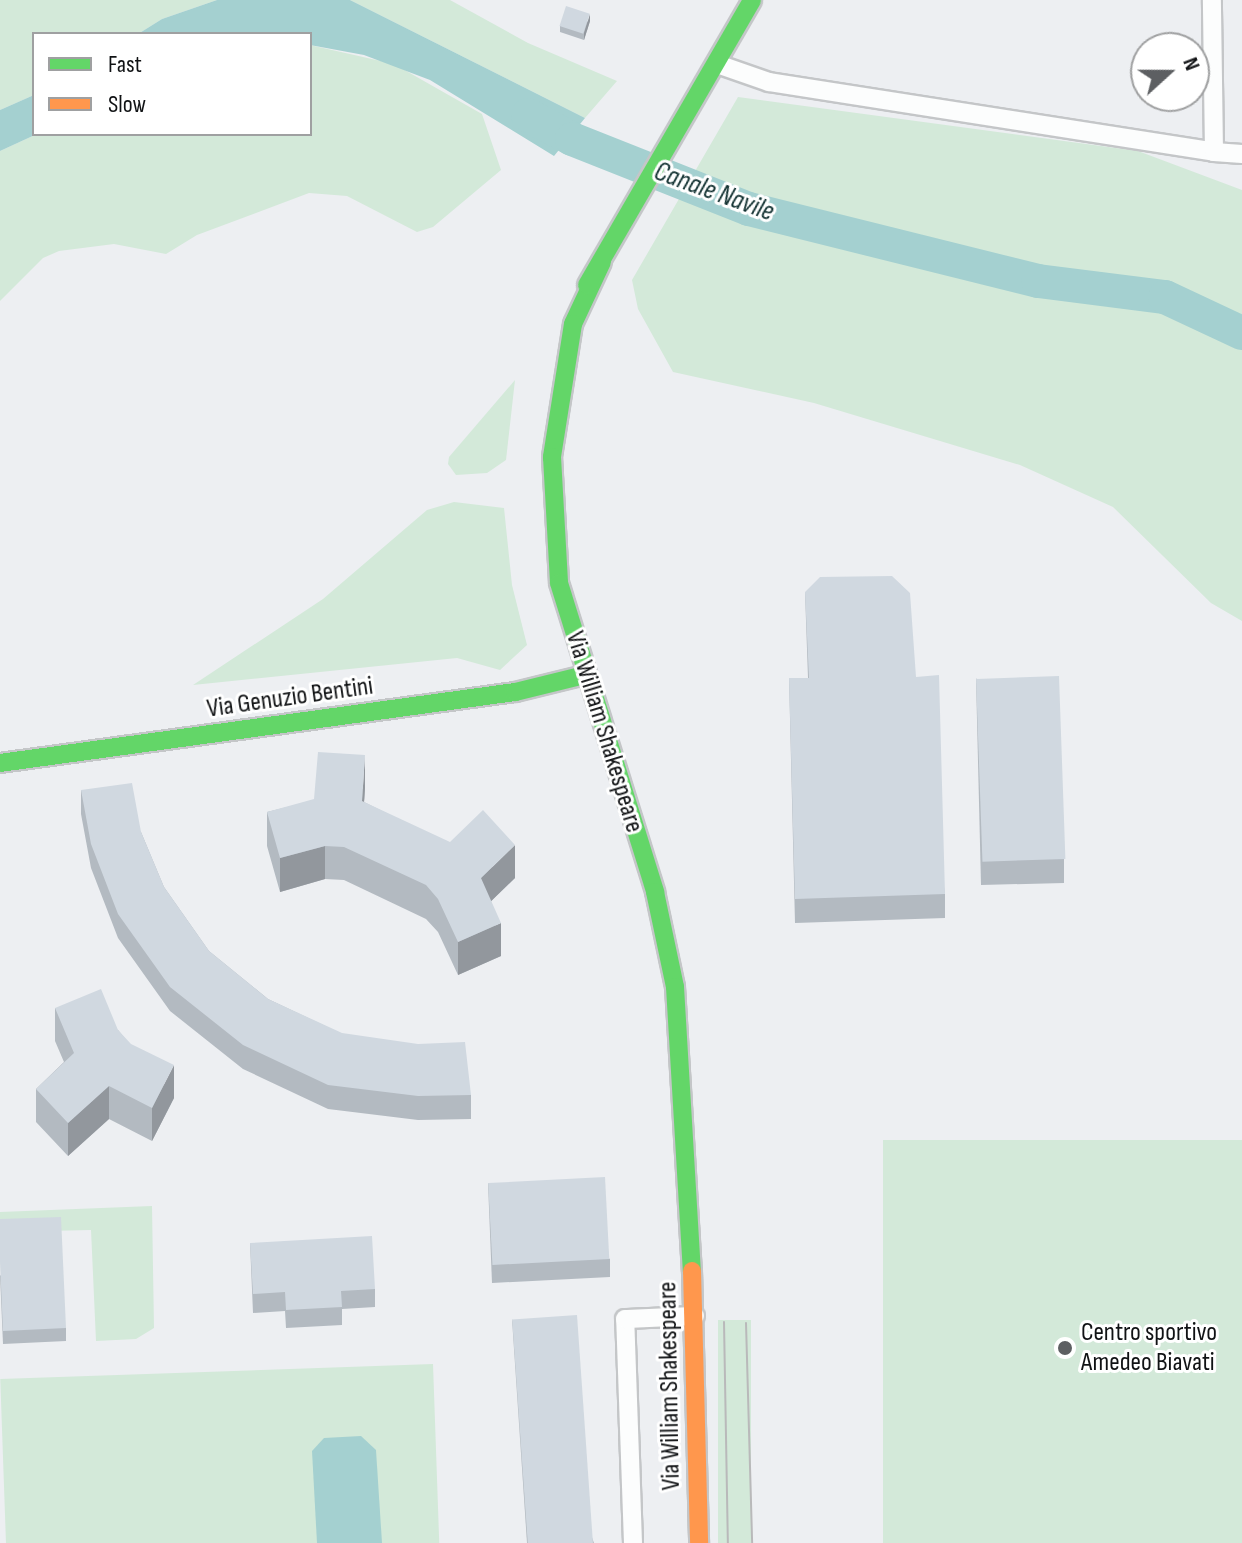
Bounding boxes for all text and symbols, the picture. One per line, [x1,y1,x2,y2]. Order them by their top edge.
legend [32,32,312,136]
north arrow [1130,32,1210,112]
text: Fast [108,50,142,79]
text: N [1176,54,1206,74]
text: Slow [108,90,146,119]
water label: Canale Navile [650,155,778,229]
street label: Via William Shakespeare [559,628,649,836]
street label: Via Genuzio Bentini [205,671,375,725]
street label: Via William Shakespeare [653,1281,687,1491]
place label: Centro sportivo Amedeo Biavati [1081,1317,1217,1378]
marker: Centro sportivo Amedeo Biavati [1056,1339,1074,1357]

